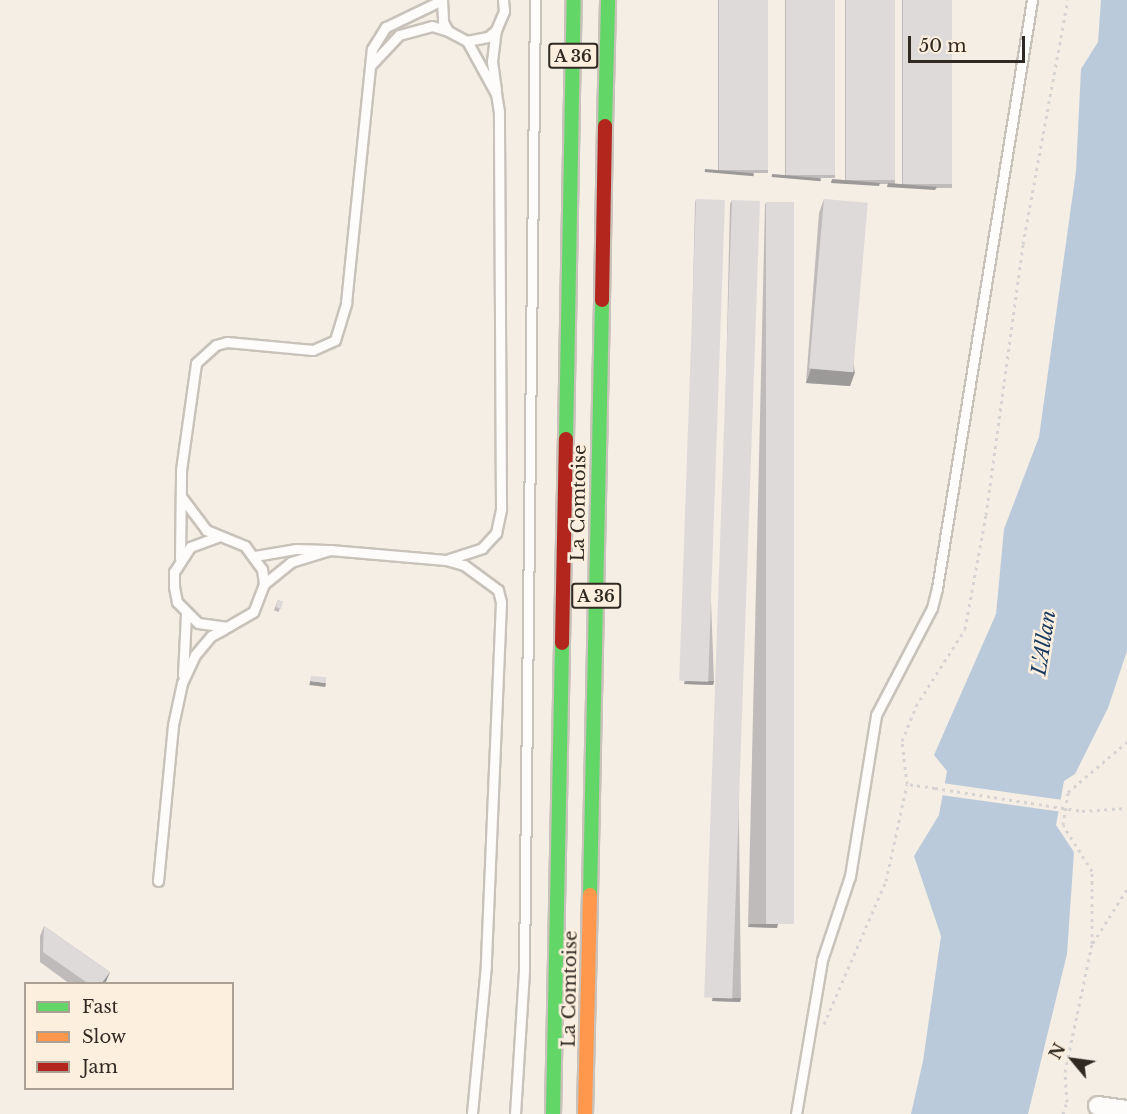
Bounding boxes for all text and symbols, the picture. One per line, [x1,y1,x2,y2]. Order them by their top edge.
scale bar [911,24,1028,62]
text: 50 m [919,35,967,57]
road number: A 36 [548,43,598,69]
street label: La Comtoise [567,444,591,562]
road number: A 36 [570,583,622,609]
water label: L'Allan [1027,609,1061,677]
street label: La Comtoise [558,930,582,1048]
legend [24,982,234,1090]
text: Fast [82,996,118,1018]
text: Slow [82,1026,126,1048]
north arrow [1043,1030,1103,1090]
text: N [1045,1040,1070,1063]
text: Jam [82,1056,118,1078]

